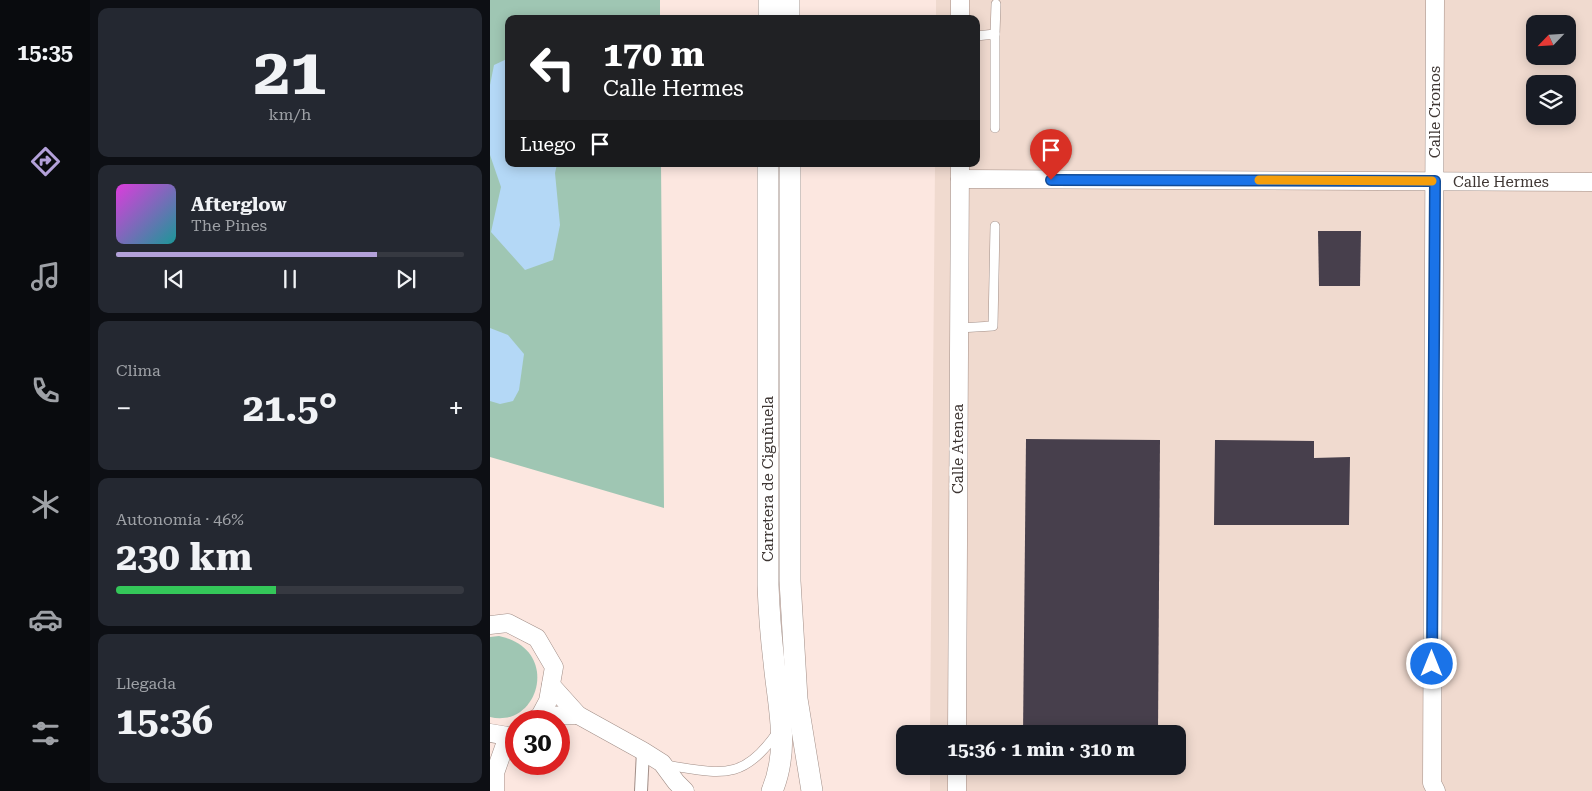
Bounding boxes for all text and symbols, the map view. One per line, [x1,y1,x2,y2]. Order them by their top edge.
north arrow [1526,15,1576,65]
map controls [1526,15,1576,125]
text: 21 [254,34,326,110]
text: 170 m [603,34,704,75]
icon: left [520,35,585,100]
text: 15:35 [17,40,73,65]
street label: Calle Cronos [1426,66,1444,158]
button: layers [1526,75,1576,125]
text: Calle Hermes [603,76,744,101]
text: km/h [269,105,311,124]
pin [1030,129,1072,180]
icon: arrive [586,130,614,158]
text: Luego [520,133,576,156]
icon: arrive [1037,136,1065,164]
icon: directions [28,144,63,179]
street label: Calle Hermes [1453,173,1549,191]
text: Afterglow [191,193,287,216]
text: The Pines [191,216,267,235]
icon: music [28,259,63,294]
icon: previous [160,265,188,293]
icon: pause [276,265,304,293]
icon: next [392,265,420,293]
text: Clima [116,361,161,380]
icon: phone [28,373,63,408]
text: 21.5° [243,386,337,430]
text: − [116,392,132,425]
text: + [448,392,464,425]
street label: Carretera de Ciguñuela [759,396,777,562]
street label: Calle Atenea [949,404,967,494]
icon: climate [28,487,63,522]
text: Autonomía · 46% [116,510,244,529]
text: 230 km [116,535,252,579]
icon: car [28,602,63,637]
position arrow [1405,637,1457,689]
text: Llegada [116,674,176,693]
text: 15:36 [116,699,213,743]
speed limit sign: 30 [505,710,570,775]
icon: filters [28,716,63,751]
text: 15:36 · 1 min · 310 m [947,738,1135,761]

